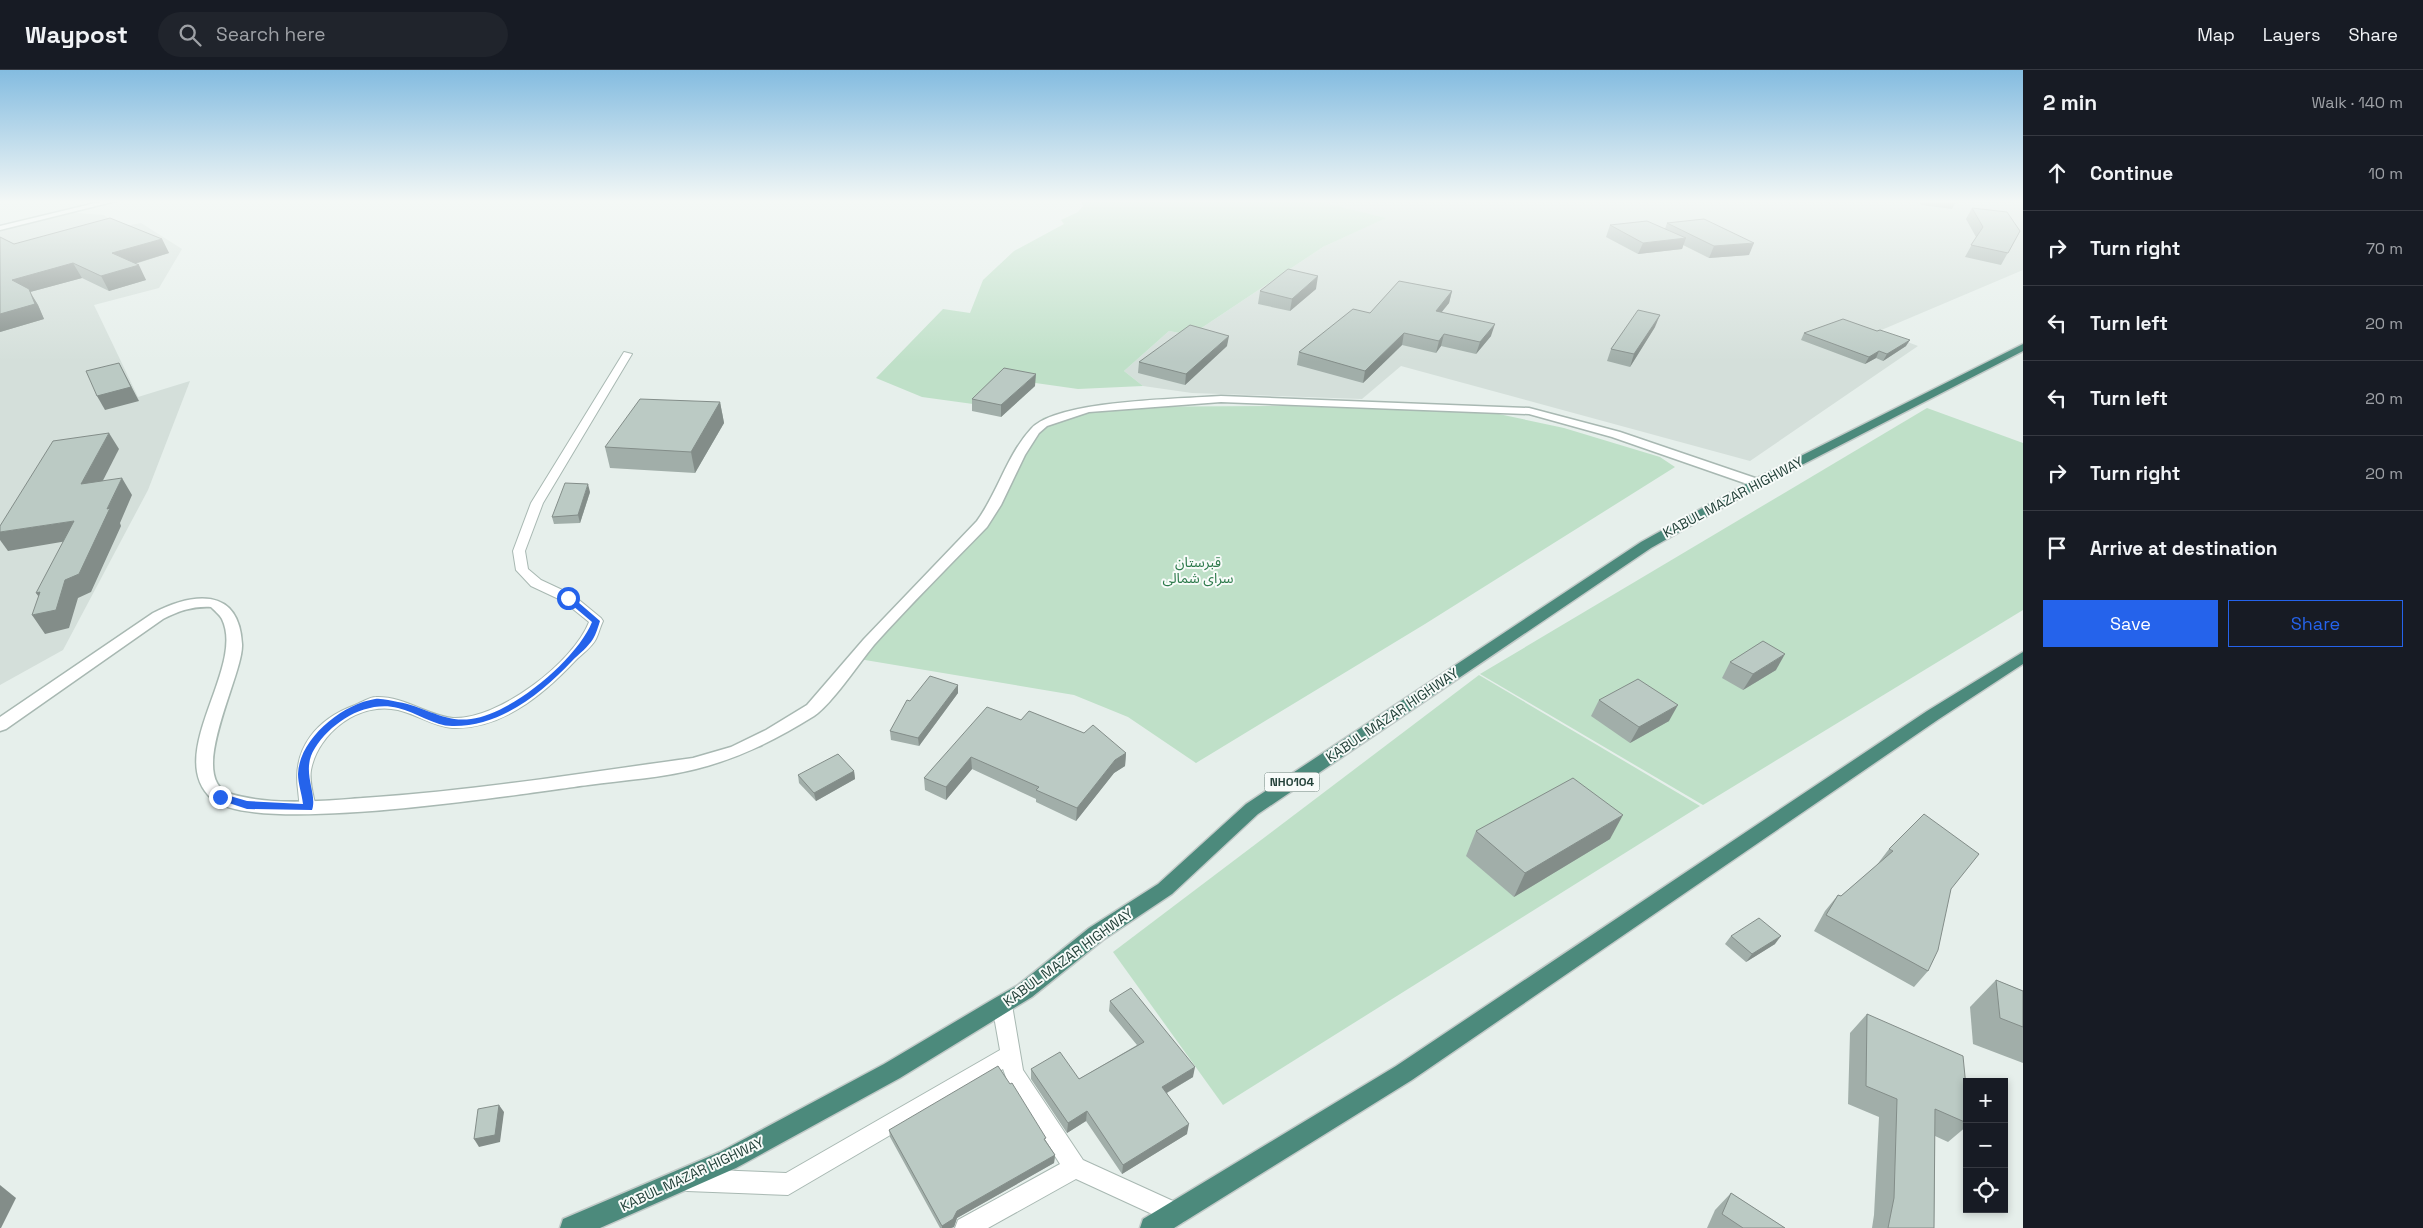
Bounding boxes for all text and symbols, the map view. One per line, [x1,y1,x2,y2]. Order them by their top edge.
search box [158,12,508,57]
text: Waypost [25,19,128,50]
icon: search [176,21,204,49]
text: Search here [216,22,326,47]
text: Map [2197,23,2235,46]
text: Layers [2263,23,2320,46]
text: Share [2348,23,2398,46]
text: 2 min [2043,89,2097,116]
text: Walk · 140 m [2311,92,2403,113]
icon: ahead [2043,159,2071,187]
text: Continue [2090,161,2173,186]
text: 10 m [2368,163,2403,184]
icon: right [2043,234,2071,262]
text: Turn right [2090,236,2180,261]
text: 70 m [2366,238,2403,259]
icon: left [2043,309,2071,337]
text: Turn left [2090,311,2168,336]
text: 20 m [2365,313,2403,334]
icon: left [2043,384,2071,412]
text: Turn left [2090,386,2168,411]
text: 20 m [2365,388,2403,409]
street label: KABUL MAZAR HIGHWAY [1660,452,1807,542]
icon: right [2043,459,2071,487]
text: Turn right [2090,461,2180,486]
text: 20 m [2365,463,2403,484]
icon: arrive [2043,534,2071,562]
text: Arrive at destination [2090,536,2278,561]
park label: قبرستان سرای شمالی [1163,553,1233,587]
route start [557,587,580,610]
button: Save [2043,600,2218,647]
button: Share [2228,600,2403,647]
street label: KABUL MAZAR HIGHWAY [1322,664,1462,766]
road number: NH0104 [1264,772,1320,792]
route end [209,786,232,809]
street label: KABUL MAZAR HIGHWAY [999,904,1137,1010]
map controls [1963,1078,2008,1213]
button: + [1963,1078,2008,1123]
button: − [1963,1123,2008,1168]
street label: KABUL MAZAR HIGHWAY [617,1133,767,1215]
button: locate [1963,1168,2008,1213]

